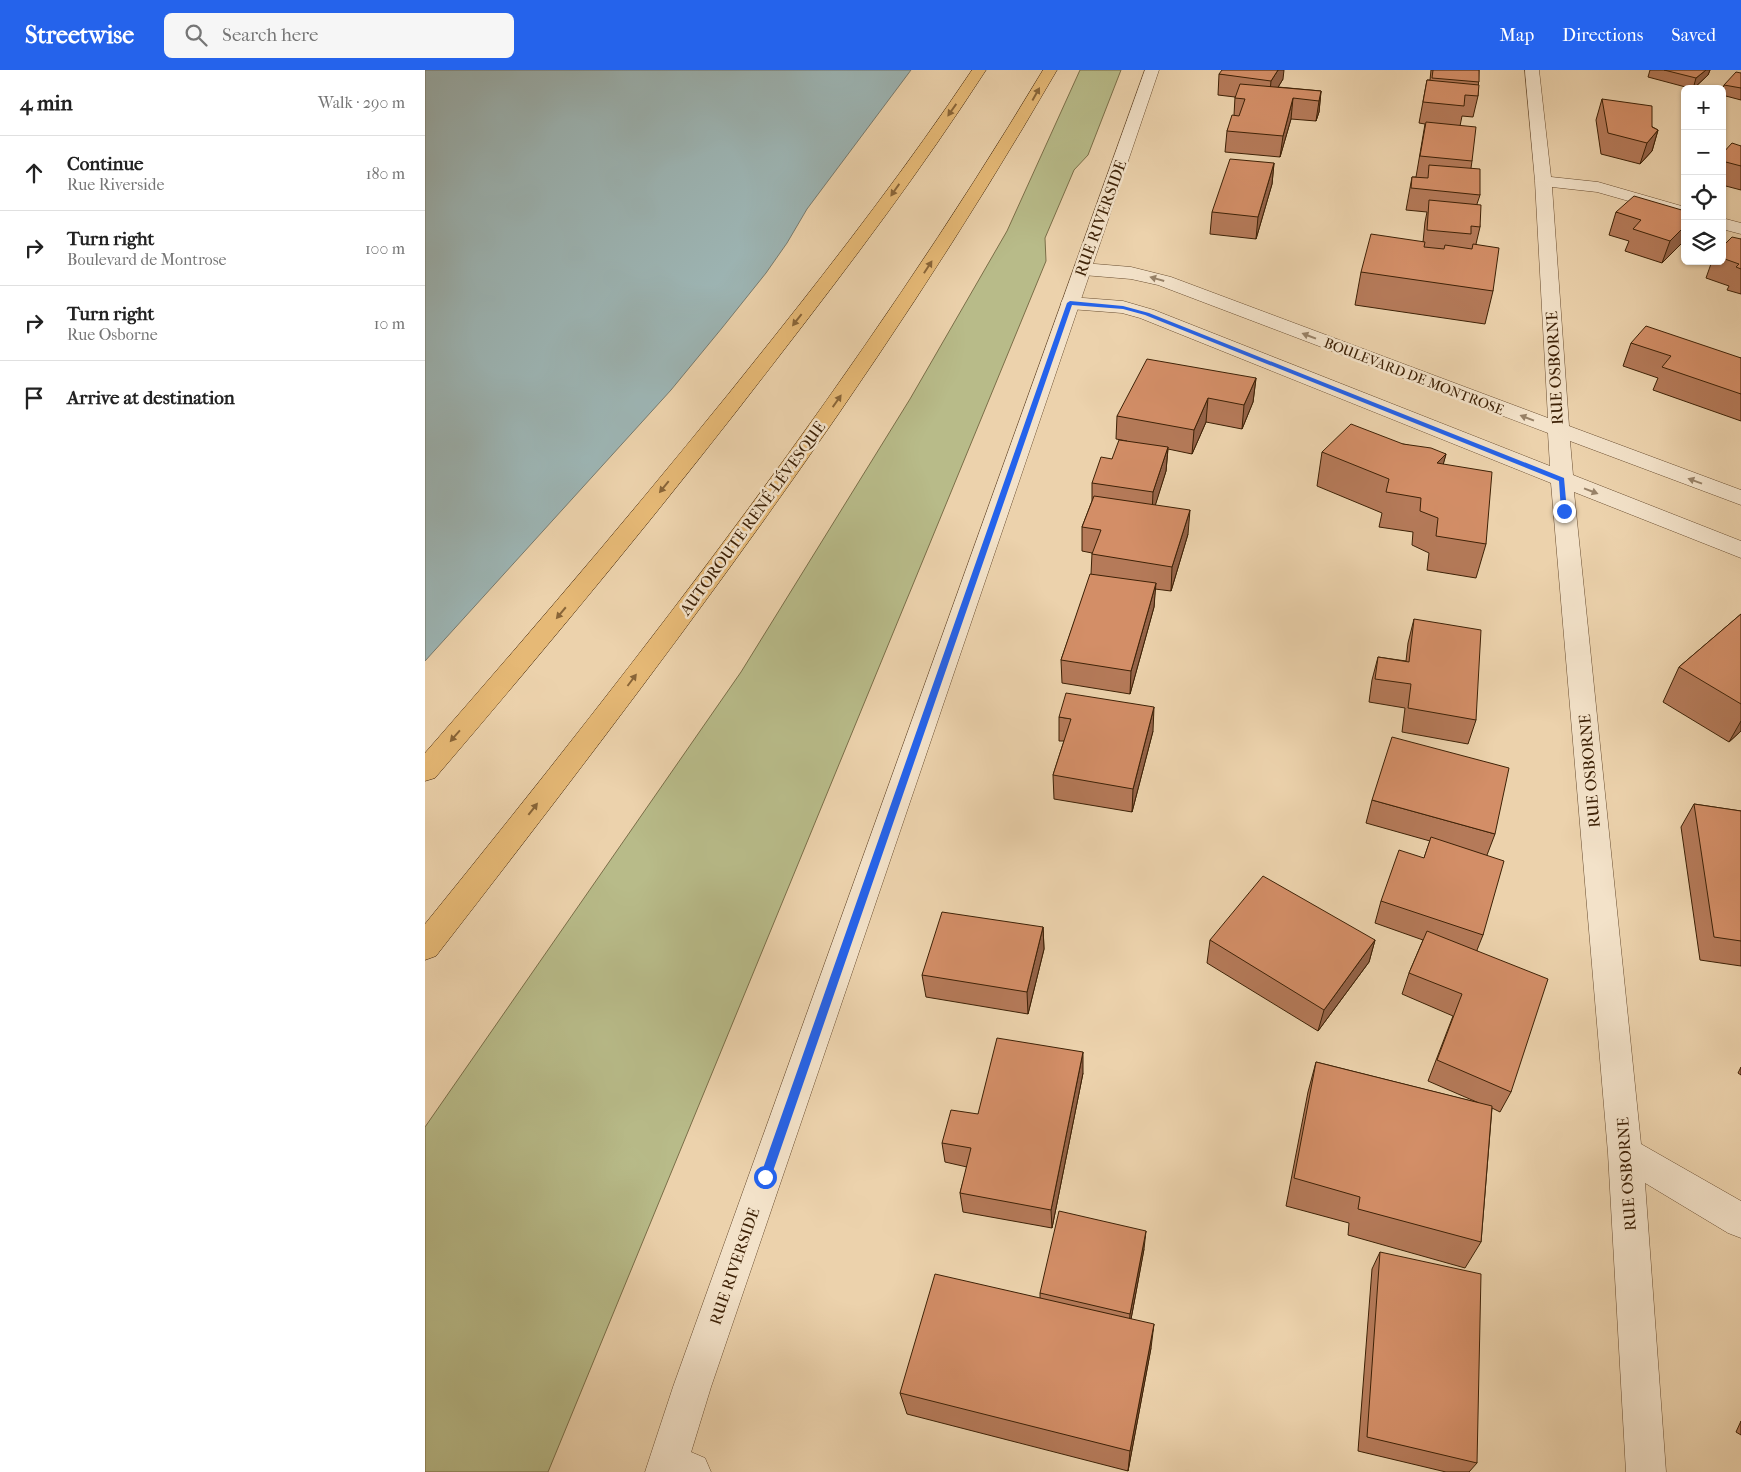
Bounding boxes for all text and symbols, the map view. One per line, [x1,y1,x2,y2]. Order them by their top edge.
search box [164,13,514,58]
text: Streetwise [25,21,134,49]
icon: search [182,21,210,49]
text: Search here [222,24,318,46]
text: Map [1500,25,1534,46]
text: Directions [1562,25,1643,46]
text: Saved [1671,25,1716,46]
map controls [1681,85,1726,265]
button: + [1681,85,1726,130]
one-way arrow [1032,87,1040,101]
text: 4 min [20,91,73,115]
text: Walk · 290 m [318,93,405,112]
one-way arrow [947,104,957,117]
button: − [1681,130,1726,175]
text: Continue [67,153,143,175]
street label: RUE RIVERSIDE [1071,157,1130,279]
icon: ahead [20,159,48,187]
text: 180 m [366,164,405,183]
text: Rue Riverside [67,175,164,194]
button: locate [1681,175,1726,220]
one-way arrow [890,183,900,197]
button: layers [1681,220,1726,265]
text: Turn right [67,228,154,250]
icon: right [20,234,48,262]
text: 100 m [365,239,405,258]
text: Boulevard de Montrose [67,250,227,269]
one-way arrow [923,260,933,274]
one-way arrow [1150,275,1165,283]
text: Turn right [67,303,154,325]
icon: right [20,309,48,337]
street label: RUE OSBORNE [1542,310,1567,425]
one-way arrow [792,313,803,326]
text: 10 m [374,314,405,333]
text: Rue Osborne [67,325,158,344]
one-way arrow [1301,332,1316,340]
street label: BOULEVARD DE MONTROSE [1321,334,1507,419]
icon: arrive [20,384,48,412]
text: Arrive at destination [67,387,235,409]
one-way arrow [832,395,842,408]
one-way arrow [1520,414,1534,422]
street label: AUTOROUTE RENÉ-LÉVESQUE [674,417,829,620]
one-way arrow [1688,477,1703,484]
one-way arrow [659,481,670,494]
one-way arrow [1584,487,1599,495]
route end [1553,500,1576,523]
one-way arrow [555,606,567,618]
one-way arrow [627,673,637,687]
street label: RUE OSBORNE [1575,713,1604,829]
one-way arrow [450,729,461,742]
one-way arrow [528,803,539,816]
street label: RUE OSBORNE [1613,1116,1640,1232]
route start [754,1166,777,1189]
street label: RUE RIVERSIDE [706,1205,763,1327]

